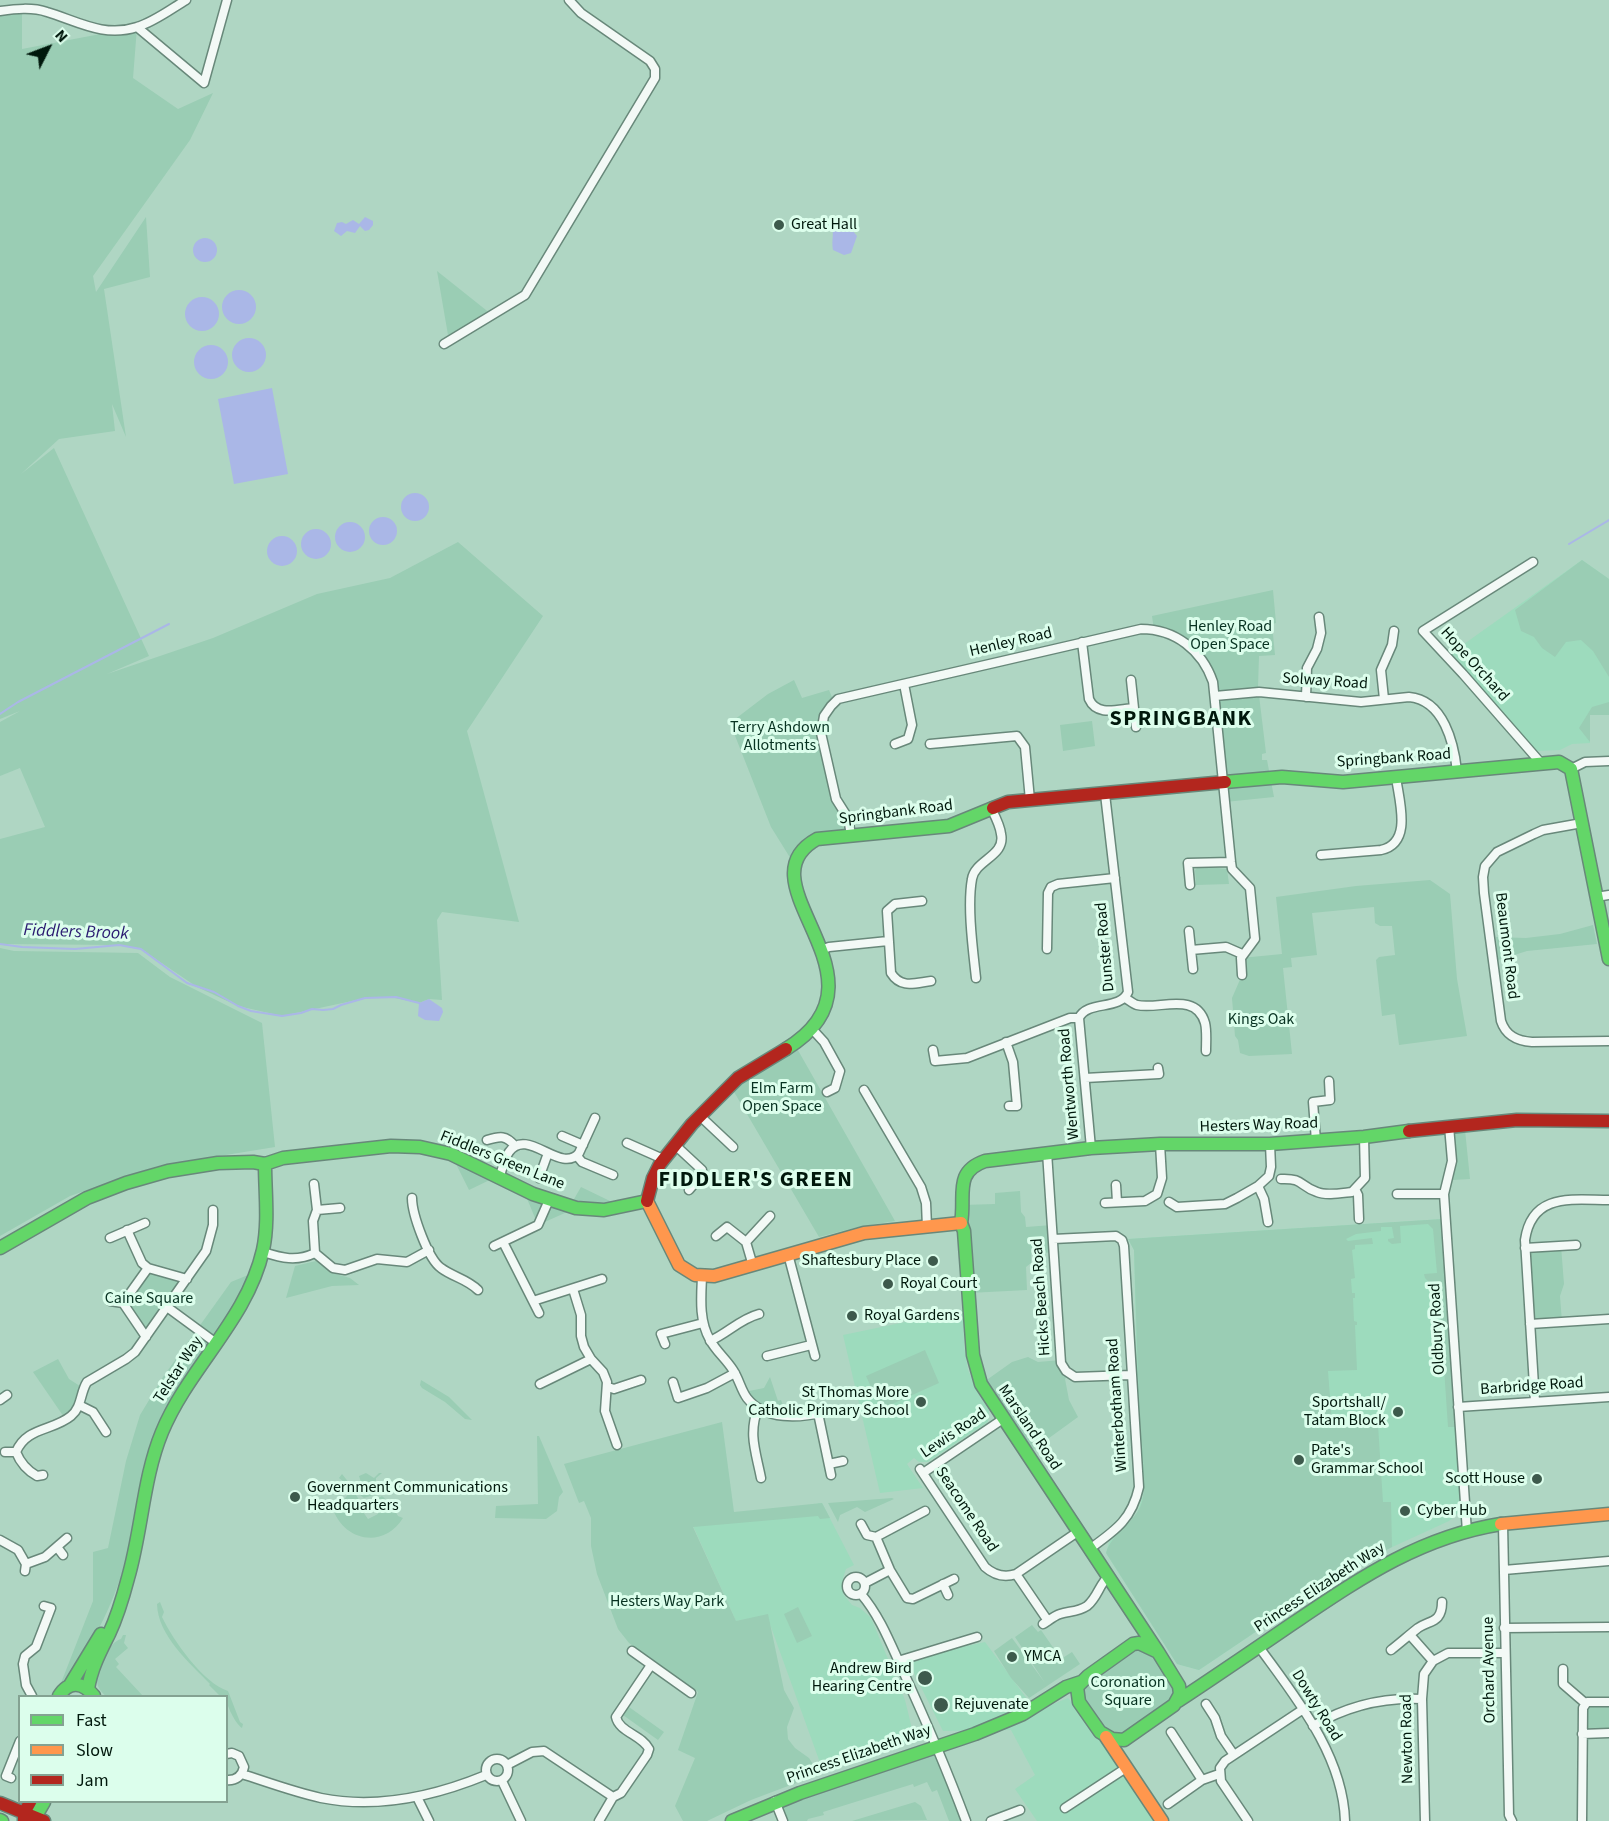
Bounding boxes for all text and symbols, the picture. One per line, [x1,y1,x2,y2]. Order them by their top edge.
north arrow [18,18,78,78]
text: N [50,25,73,47]
place label: Great Hall [791,215,857,235]
marker: Great Hall [772,218,786,232]
park label: Henley Road Open Space [1188,617,1272,655]
street label: Henley Road [968,624,1054,662]
street label: Hope Orchard [1436,624,1512,706]
street label: Solway Road [1282,669,1368,695]
district label: SPRINGBANK [1109,707,1253,733]
park label: Terry Ashdown Allotments [730,718,830,756]
street label: Springbank Road [1336,745,1452,773]
street label: Springbank Road [838,796,954,830]
street label: Beaumont Road [1490,891,1522,1001]
street label: Dunster Road [1093,901,1119,993]
water label: Fiddlers Brook [23,920,129,946]
park label: Kings Oak [1228,1010,1294,1030]
street label: Wentworth Road [1056,1027,1084,1141]
park label: Elm Farm Open Space [742,1079,822,1117]
street label: Hesters Way Road [1199,1114,1319,1138]
street label: Fiddlers Green Lane [437,1127,567,1195]
district label: FIDDLER'S GREEN [659,1168,853,1194]
street label: Hicks Beach Road [1028,1237,1056,1357]
place label: Shaftesbury Place [801,1251,921,1271]
marker: Shaftesbury Place [926,1254,940,1268]
place label: Royal Court [900,1274,978,1294]
marker: Royal Court [881,1277,895,1291]
street label: Oldbury Road [1426,1283,1450,1375]
park label: Caine Square [105,1289,193,1309]
place label: Royal Gardens [864,1306,960,1326]
marker: Royal Gardens [845,1309,859,1323]
street label: Telstar Way [150,1333,208,1407]
street label: Winterbotham Road [1104,1337,1132,1473]
street label: Barbridge Road [1480,1374,1584,1400]
street label: Marsland Road [993,1382,1065,1474]
place label: St Thomas More Catholic Primary School [748,1383,909,1421]
place label: Sportshall/ Tatam Block [1304,1393,1386,1431]
marker: St Thomas More Catholic Primary School [914,1395,928,1409]
street label: Lewis Road [917,1405,991,1463]
marker: Sportshall/ Tatam Block [1391,1405,1405,1419]
place label: Pate's Grammar School [1311,1441,1423,1479]
marker: Pate's Grammar School [1292,1453,1306,1467]
street label: Seacome Road [930,1464,1002,1556]
place label: Scott House [1445,1469,1525,1489]
marker: Scott House [1530,1472,1544,1486]
place label: Government Communications Headquarters [307,1478,508,1516]
marker: Government Communications Headquarters [288,1490,302,1504]
place label: Cyber Hub [1417,1501,1487,1521]
marker: Cyber Hub [1398,1504,1412,1518]
street label: Princess Elizabeth Way [1251,1539,1389,1637]
park label: Hesters Way Park [610,1592,724,1612]
street label: Orchard Avenue [1479,1616,1501,1724]
place label: YMCA [1024,1647,1061,1667]
marker: YMCA [1005,1650,1019,1664]
place label: Andrew Bird Hearing Centre [812,1659,912,1697]
street label: Dowty Road [1287,1667,1345,1745]
marker: Andrew Bird Hearing Centre [916,1669,934,1687]
park label: Coronation Square [1090,1673,1166,1711]
street label: Newton Road [1398,1694,1418,1784]
legend [18,1695,228,1803]
place label: Rejuvenate [954,1695,1029,1715]
marker: Rejuvenate [932,1696,950,1714]
text: Fast [76,1708,107,1733]
street label: Princess Elizabeth Way [784,1721,934,1789]
text: Slow [76,1738,113,1763]
text: Jam [76,1768,109,1793]

